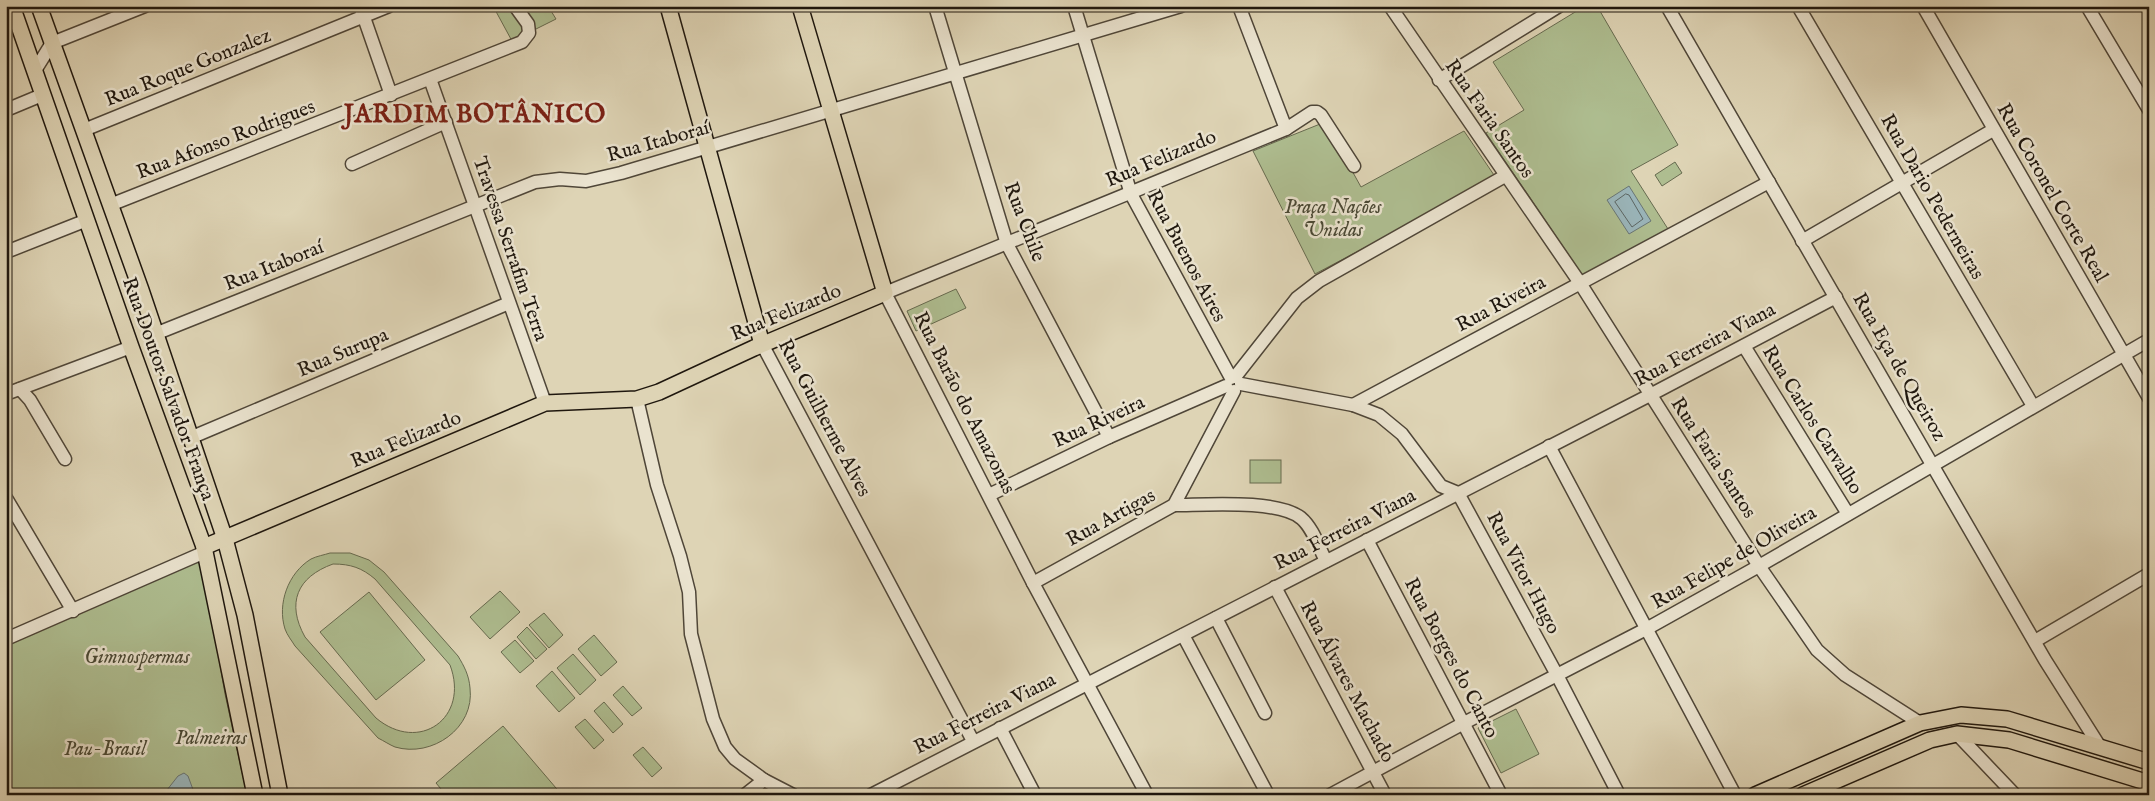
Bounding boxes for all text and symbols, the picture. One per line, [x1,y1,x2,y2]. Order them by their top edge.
street label: Rua Roque Gonzalez [101,23,275,113]
street label: Rua Faria Santos [1439,55,1539,183]
street label: Rua Afonso Rodrigues [133,94,319,186]
district label: JARDIM BOTÂNICO [341,98,606,131]
street label: Rua Coronel Corte Real [1991,99,2114,287]
street label: Rua Dario Pederneiras [1874,110,1990,284]
street label: Rua Itaboraí [604,115,714,169]
street label: Rua Felizardo [1102,124,1220,194]
street label: Travessa Serrafim Terra [467,154,553,345]
street label: Rua Chile [997,179,1051,265]
street label: Rua Buenos Aires [1141,185,1231,327]
park label: Praça Nações Unidas [1285,195,1382,243]
street label: Rua Itaboraí [221,234,329,297]
street label: Rua Riveira [1452,270,1551,338]
street label: Rua Doutor Salvador França [116,274,220,504]
street label: Rua Felizardo [727,278,845,348]
street label: Rua Eça de Queiroz [1846,289,1952,445]
street label: Rua Ferreira Viana [1630,297,1780,393]
street label: Rua Barão do Amazonas [907,308,1021,498]
street label: Rua Surupa [294,323,393,383]
street label: Rua Guilherme Alves [772,335,876,501]
street label: Rua Carlos Carvalho [1756,341,1868,499]
street label: Rua Riveira [1049,390,1149,454]
street label: Rua Faria Santos [1665,393,1761,523]
street label: Rua Felizardo [347,405,465,475]
street label: Rua Artigas [1062,483,1160,553]
street label: Rua Ferreira Viana [1270,483,1421,577]
street label: Rua Felipe de Oliveira [1647,500,1821,615]
street label: Rua Vitor Hugo [1480,508,1566,639]
street label: Rua Borges do Canto [1398,573,1504,743]
street label: Rua Álvares Machado [1294,597,1400,767]
park label: Gimnospermas [84,645,190,670]
street label: Rua Ferreira Viana [910,667,1061,761]
park label: Palmeiras [175,726,247,751]
park label: Pau-Brasil [64,737,148,762]

